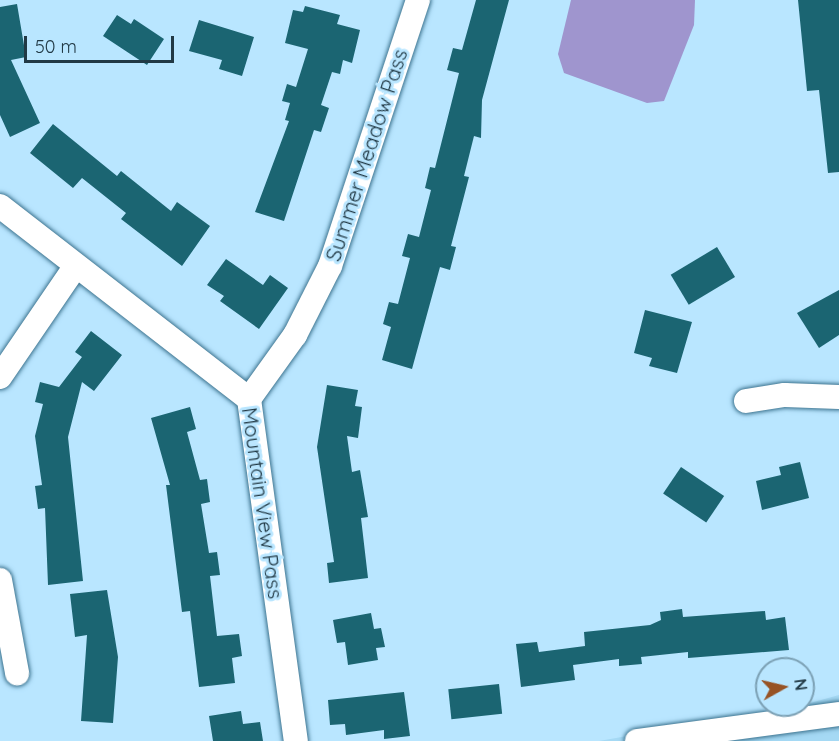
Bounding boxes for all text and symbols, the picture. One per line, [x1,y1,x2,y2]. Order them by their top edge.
scale bar [27,24,177,62]
text: 50 m [35,35,77,58]
street label: Summer Meadow Pass [320,46,412,264]
street label: Mountain View Pass [237,406,289,600]
north arrow [755,657,815,717]
text: N [790,678,812,692]

